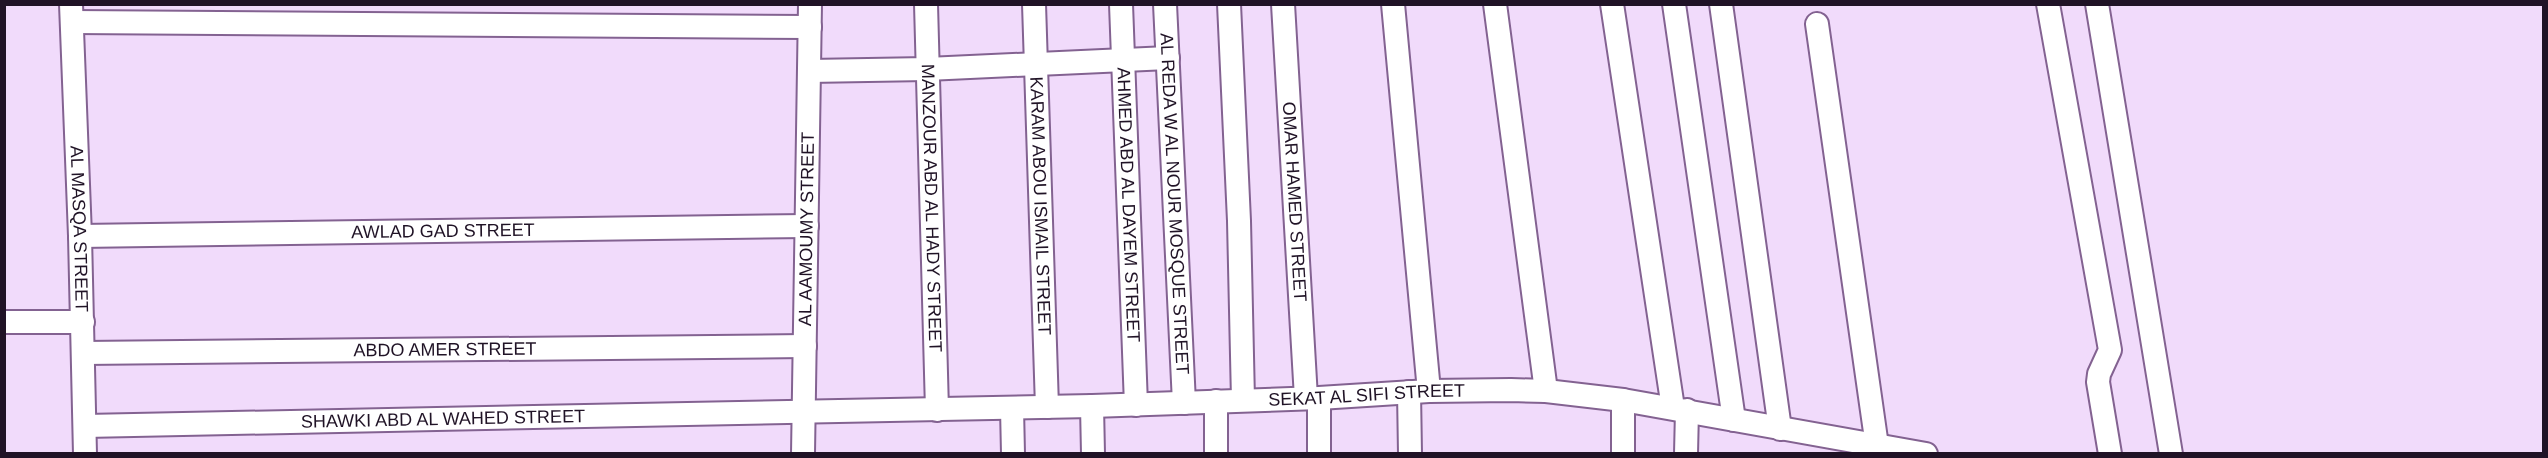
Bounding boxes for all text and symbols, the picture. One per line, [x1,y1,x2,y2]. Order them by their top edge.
street label: AL REDA W AL NOUR MOSQUE STREET [1156,33,1193,375]
street label: MANZOUR ABD AL HADY STREET [918,64,945,352]
street label: AHMED ABD AL DAYEM STREET [1113,67,1144,343]
street label: KARAM ABOU ISMAIL STREET [1026,76,1055,335]
street label: OMAR HAMED STREET [1279,101,1310,302]
street label: AL AAMOUMY STREET [795,132,818,326]
street label: AL MASQA STREET [67,145,92,312]
street label: AWLAD GAD STREET [351,220,535,242]
street label: ABDO AMER STREET [353,339,537,360]
street label: SEKAT AL SIFI STREET [1268,381,1465,410]
street label: SHAWKI ABD AL WAHED STREET [301,406,585,432]

